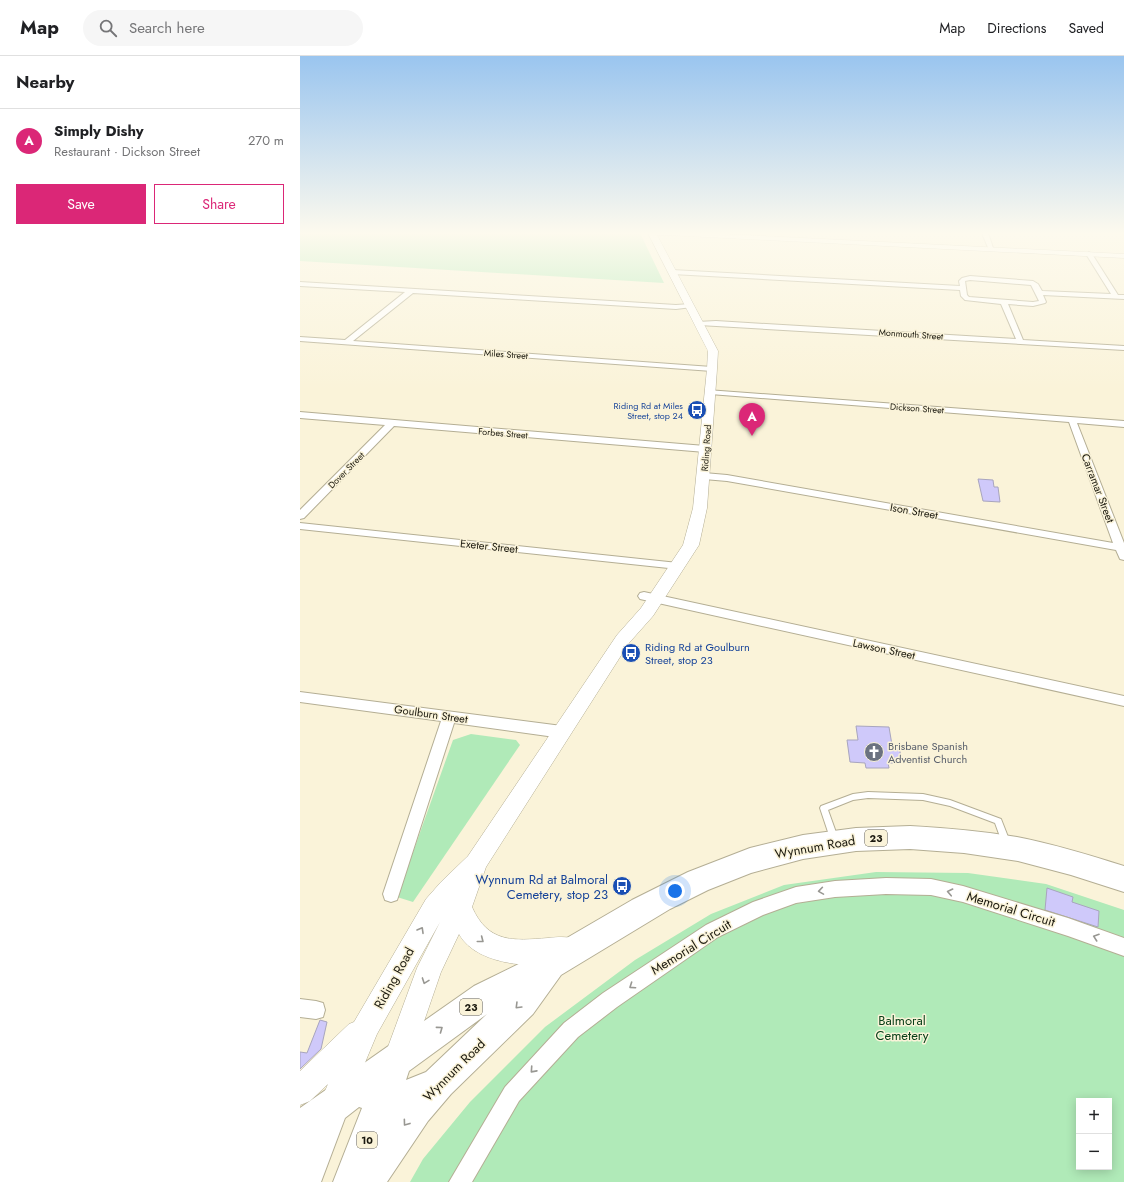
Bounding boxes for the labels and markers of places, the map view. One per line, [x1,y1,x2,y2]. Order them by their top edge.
place label: Riding Rd at Miles Street, stop 24 [614,399,683,422]
bus stop icon: Riding Rd at Miles Street, stop 24 [686,399,708,421]
pin: A [739,403,765,436]
place label: Riding Rd at Goulburn Street, stop 23 [645,639,750,668]
bus stop icon: Riding Rd at Goulburn Street, stop 23 [620,642,642,664]
place label: Brisbane Spanish Adventist Church [888,738,968,767]
church icon: Brisbane Spanish Adventist Church [863,741,885,763]
place label: Wynnum Rd at Balmoral Cemetery, stop 23 [476,870,608,904]
bus stop icon: Wynnum Rd at Balmoral Cemetery, stop 23 [611,875,633,897]

